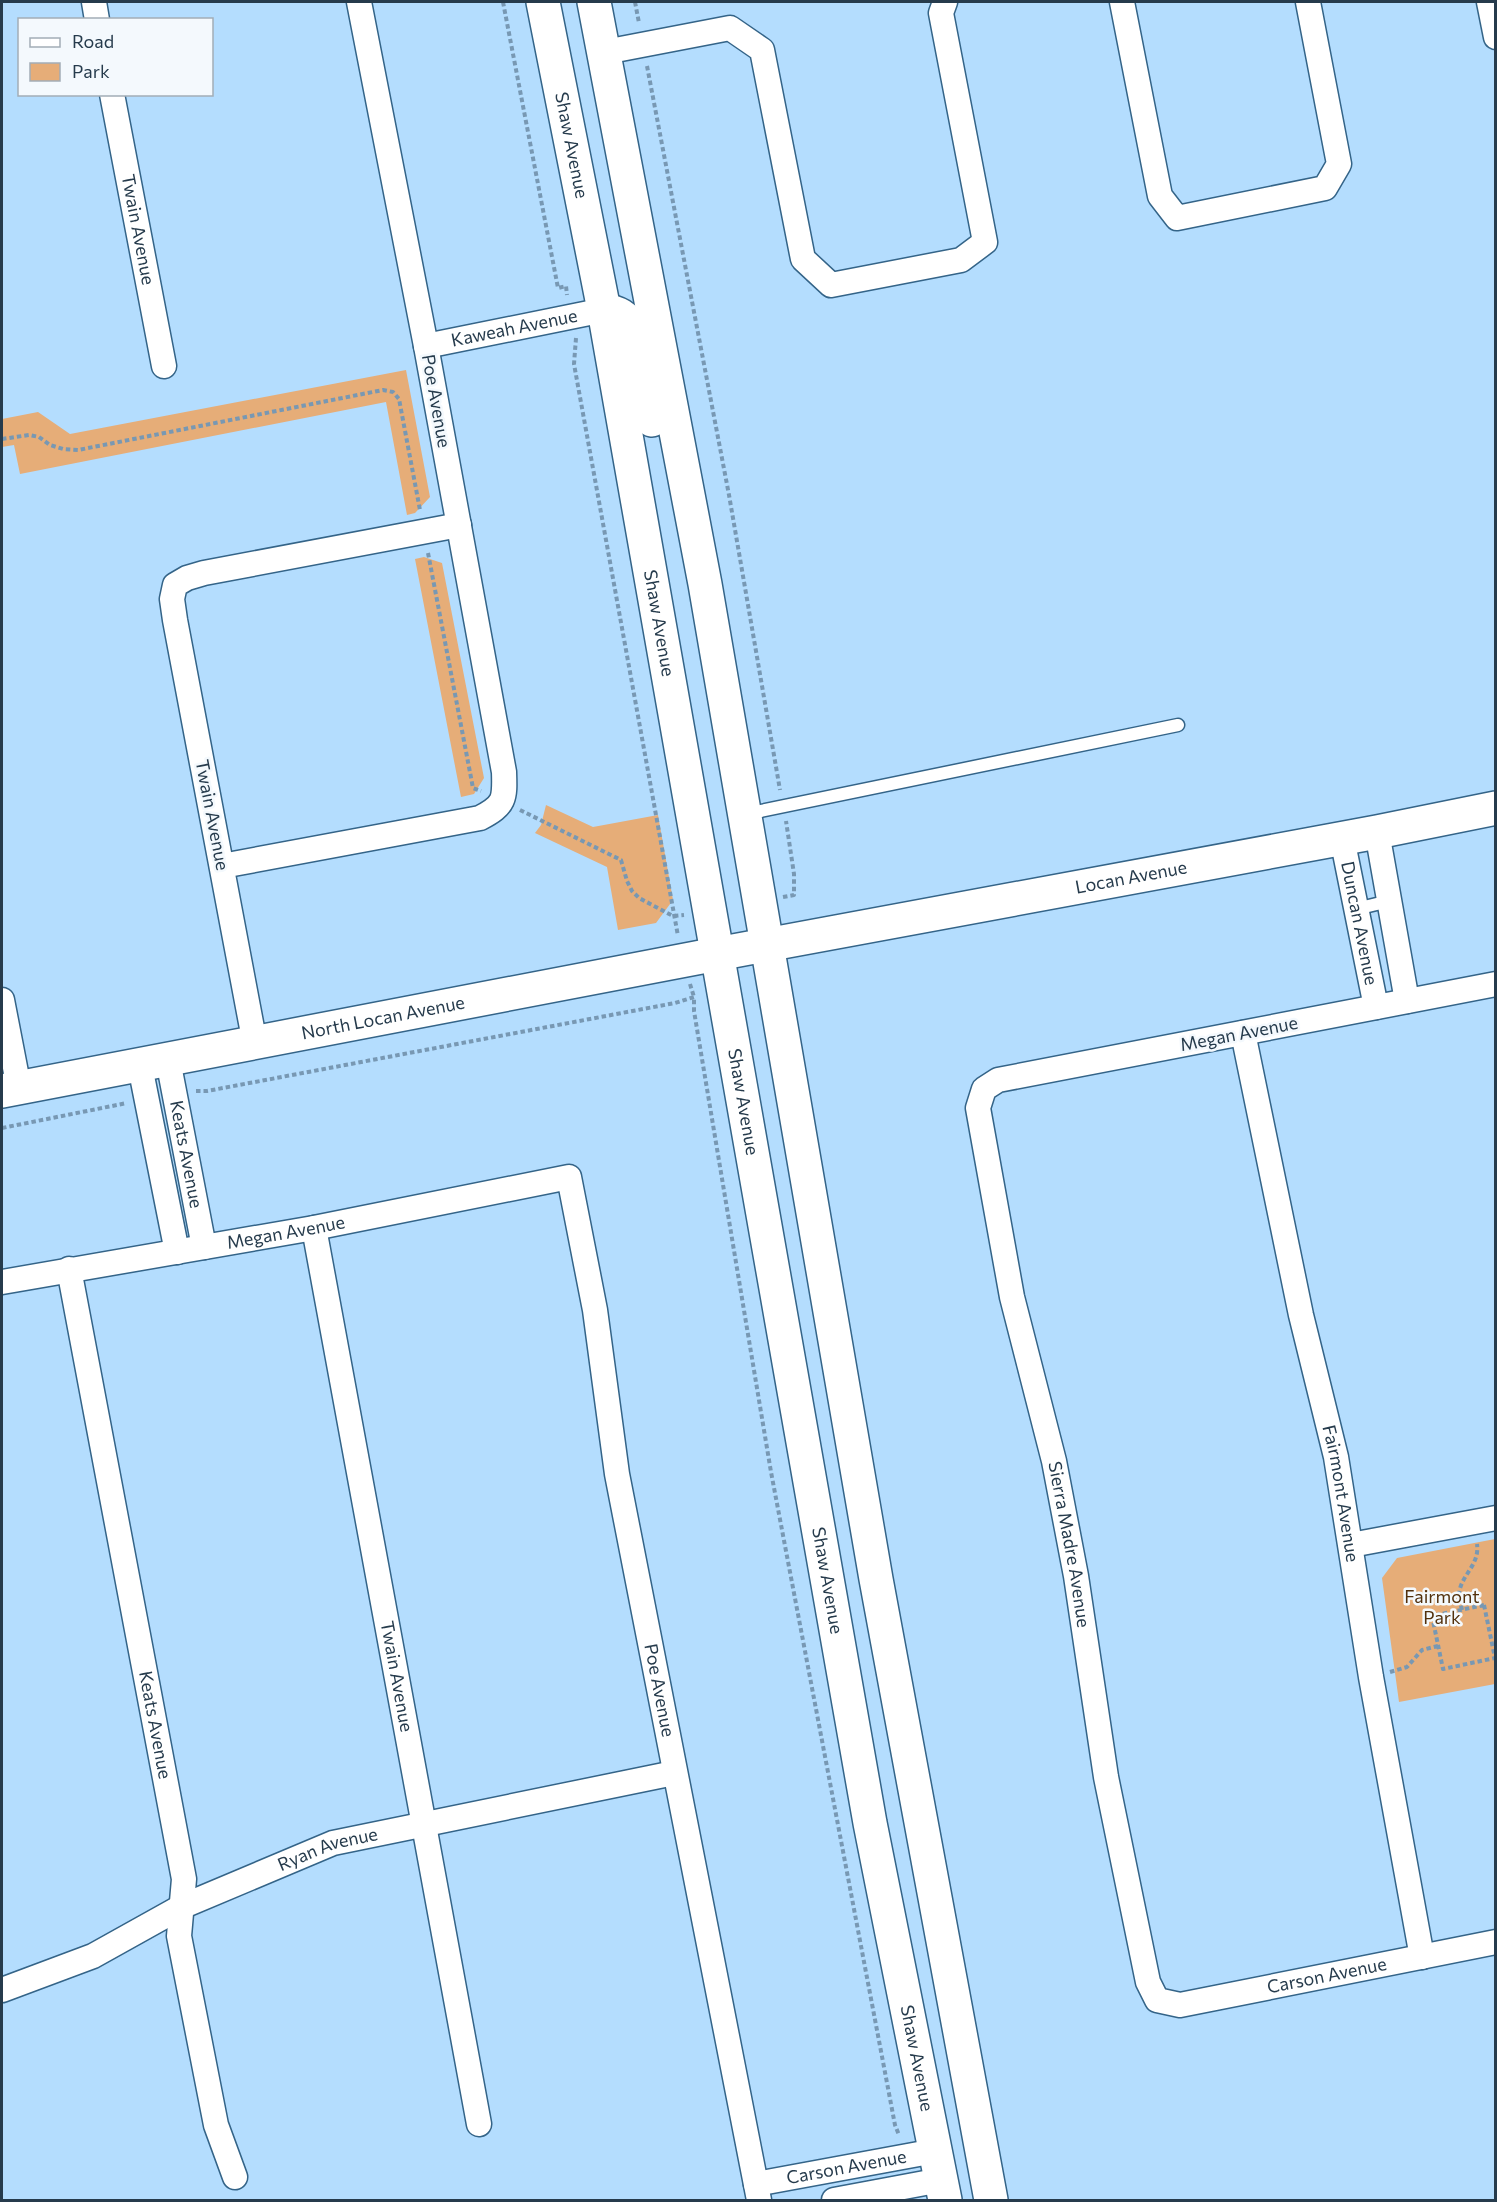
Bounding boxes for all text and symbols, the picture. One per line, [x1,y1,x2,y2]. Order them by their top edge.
legend [18,18,213,96]
text: Road [72,30,114,52]
text: Park [72,60,110,82]
street label: Shaw Avenue [551,90,594,200]
street label: Twain Avenue [118,172,160,287]
street label: Kaweah Avenue [449,304,579,351]
street label: Poe Avenue [418,352,456,449]
street label: Shaw Avenue [640,568,680,678]
street label: Twain Avenue [191,758,235,872]
street label: Locan Avenue [1073,855,1188,898]
street label: Duncan Avenue [1337,859,1383,987]
street label: North Locan Avenue [299,991,466,1043]
street label: Megan Avenue [1178,1011,1300,1055]
street label: Shaw Avenue [724,1047,764,1157]
street label: Keats Avenue [166,1098,208,1210]
street label: Megan Avenue [225,1210,347,1253]
street label: Fairmont Avenue [1318,1422,1365,1564]
street label: Sierra Madre Avenue [1044,1459,1096,1629]
street label: Shaw Avenue [808,1525,849,1635]
park label: Fairmont Park [1404,1585,1480,1628]
street label: Twain Avenue [377,1619,419,1734]
street label: Poe Avenue [640,1641,680,1739]
street label: Keats Avenue [135,1669,177,1781]
street label: Ryan Avenue [274,1822,379,1875]
street label: Carson Avenue [1265,1952,1388,1997]
street label: Shaw Avenue [896,2003,939,2113]
street label: Carson Avenue [785,2145,908,2188]

